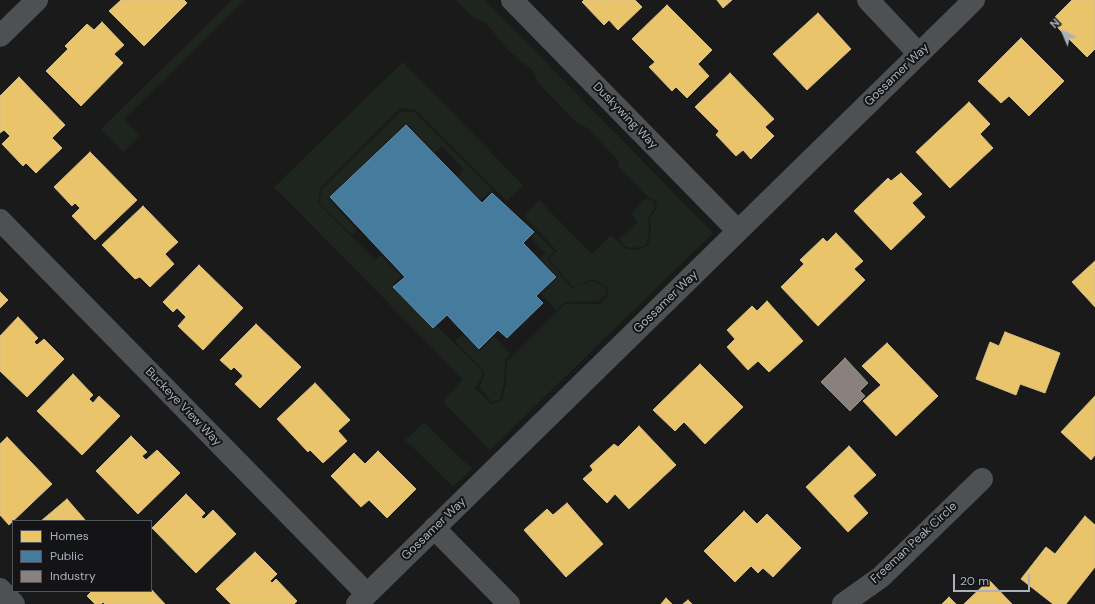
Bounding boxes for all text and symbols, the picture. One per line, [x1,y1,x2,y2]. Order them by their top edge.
north arrow [1043,12,1083,52]
text: N [1047,16,1062,31]
street label: Gossamer Way [862,41,932,109]
street label: Duskywing Way [590,80,660,152]
street label: Gossamer Way [631,268,701,336]
street label: Buckeye View Way [142,365,224,449]
street label: Gossamer Way [399,495,469,563]
street label: Freeman Peak Circle [868,499,960,587]
legend [12,520,152,592]
text: Homes [50,528,89,544]
text: Public [50,548,84,564]
scale bar [955,566,1032,592]
text: Industry [50,568,96,584]
text: 20 m [960,573,989,589]

